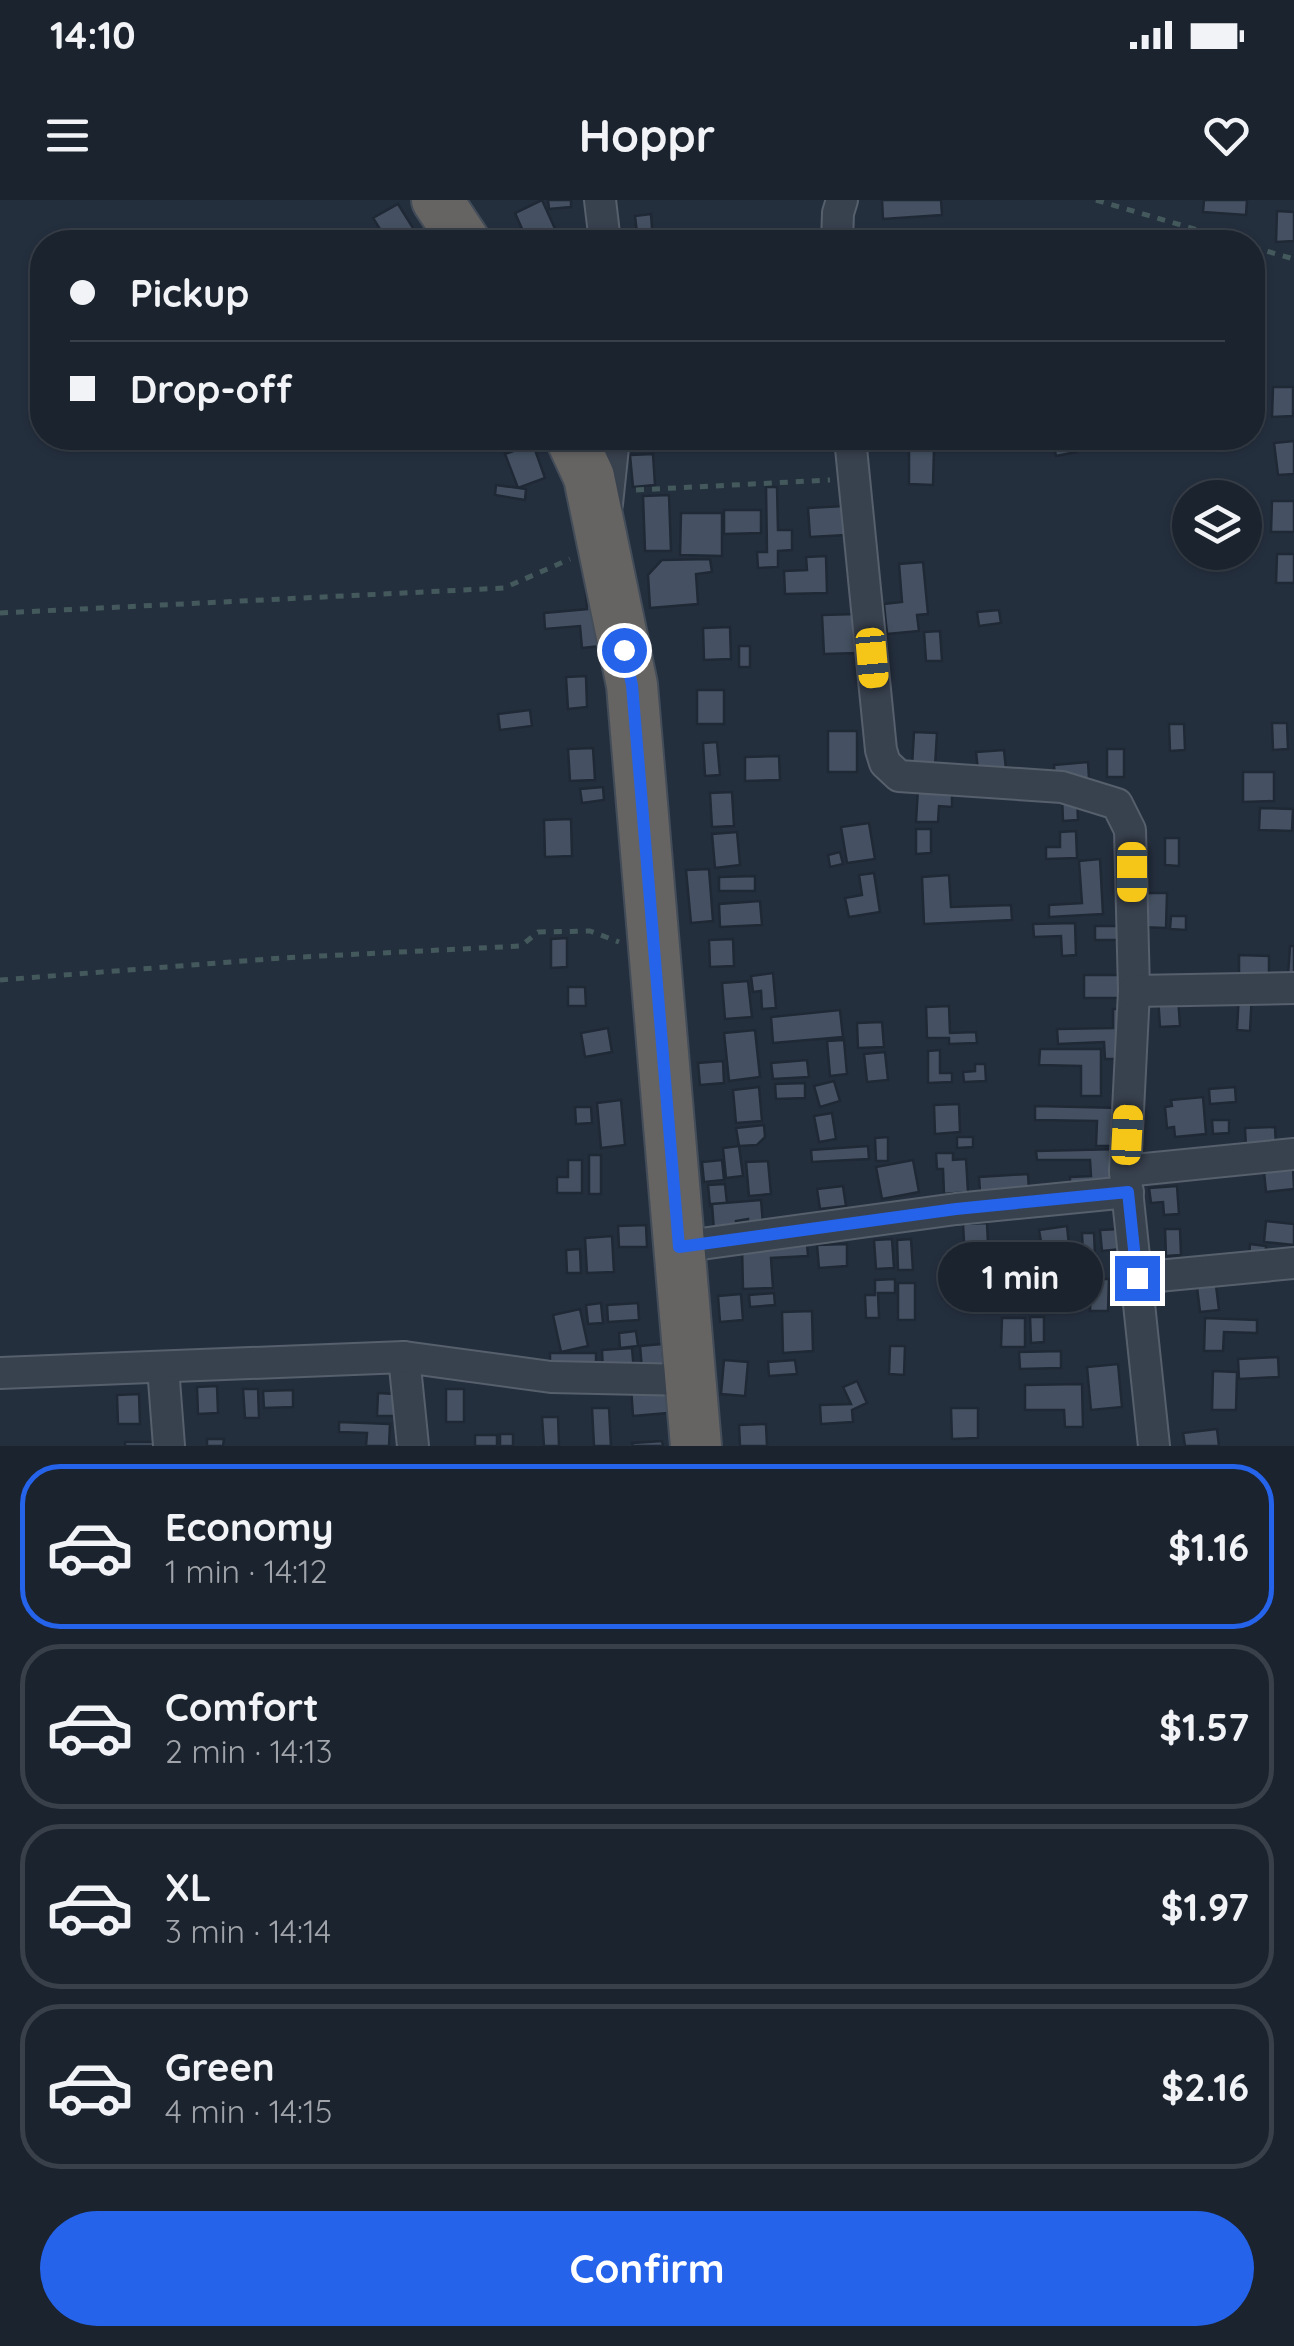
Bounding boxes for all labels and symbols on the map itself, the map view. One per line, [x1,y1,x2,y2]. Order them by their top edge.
car [854,627,890,689]
route start [602,628,647,673]
car [1117,842,1147,902]
car [1110,1104,1144,1166]
callout: 1 min [937,1243,1102,1313]
route end [1115,1256,1160,1301]

